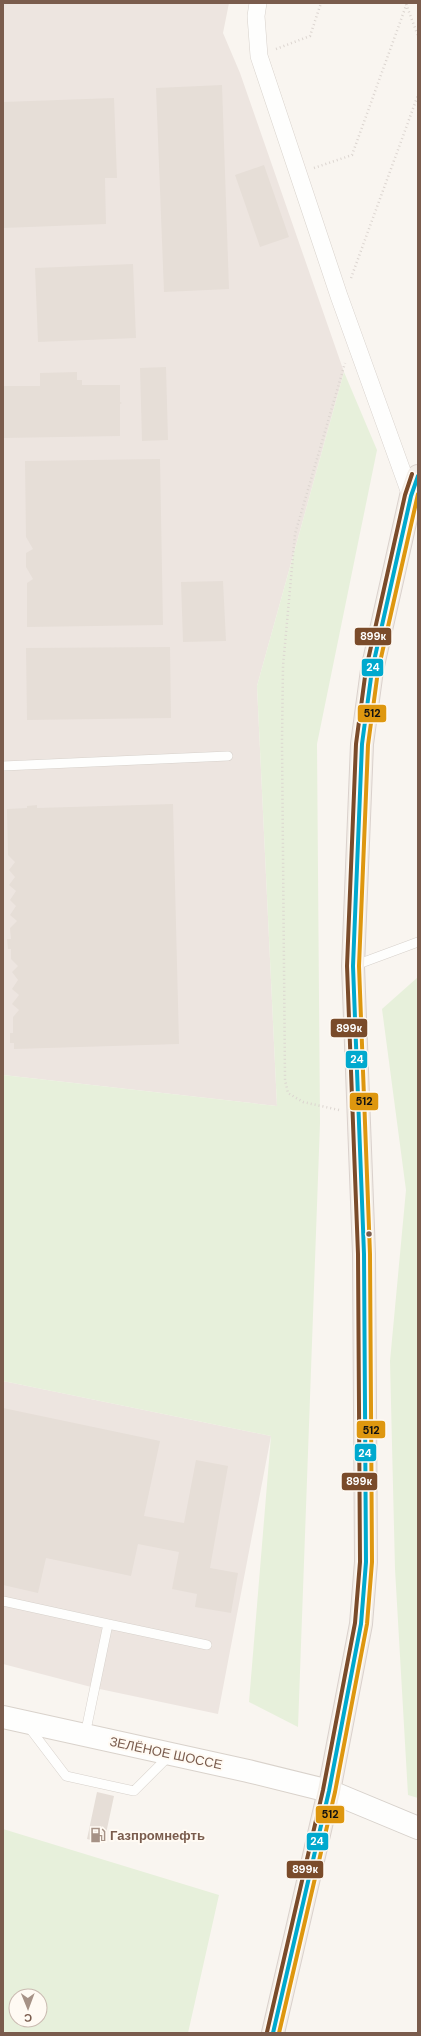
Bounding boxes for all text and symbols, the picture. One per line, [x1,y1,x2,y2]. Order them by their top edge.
line badge: 899к [354,627,392,646]
text: 899к [360,629,387,643]
line badge: 24 [361,658,384,677]
text: 24 [366,660,380,674]
line badge: 512 [357,704,387,723]
text: 512 [363,706,381,720]
line badge: 899к [330,1018,368,1038]
text: 899к [336,1021,363,1035]
line badge: 24 [345,1050,368,1069]
text: 24 [350,1052,364,1066]
line badge: 512 [349,1092,379,1111]
text: 512 [355,1094,373,1108]
unlabelled marker [364,1229,374,1239]
line badge: 512 [356,1420,386,1439]
text: 512 [362,1423,380,1437]
line badge: 24 [354,1443,377,1462]
text: 24 [358,1446,372,1460]
line badge: 899к [341,1472,378,1491]
text: 899к [346,1474,373,1488]
street label: ЗЕЛЁНОЕ ШОССЕ [108,1733,224,1773]
line badge: 512 [315,1805,345,1824]
text: 512 [321,1807,339,1821]
fuel station icon: Газпромнефть [89,1826,107,1844]
place label: Газпромнефть [110,1827,205,1844]
line badge: 24 [306,1832,329,1851]
text: 24 [310,1834,324,1848]
line badge: 899к [286,1860,324,1879]
text: 899к [292,1862,319,1876]
north arrow [8,1988,48,2028]
text: С [24,2011,32,2025]

